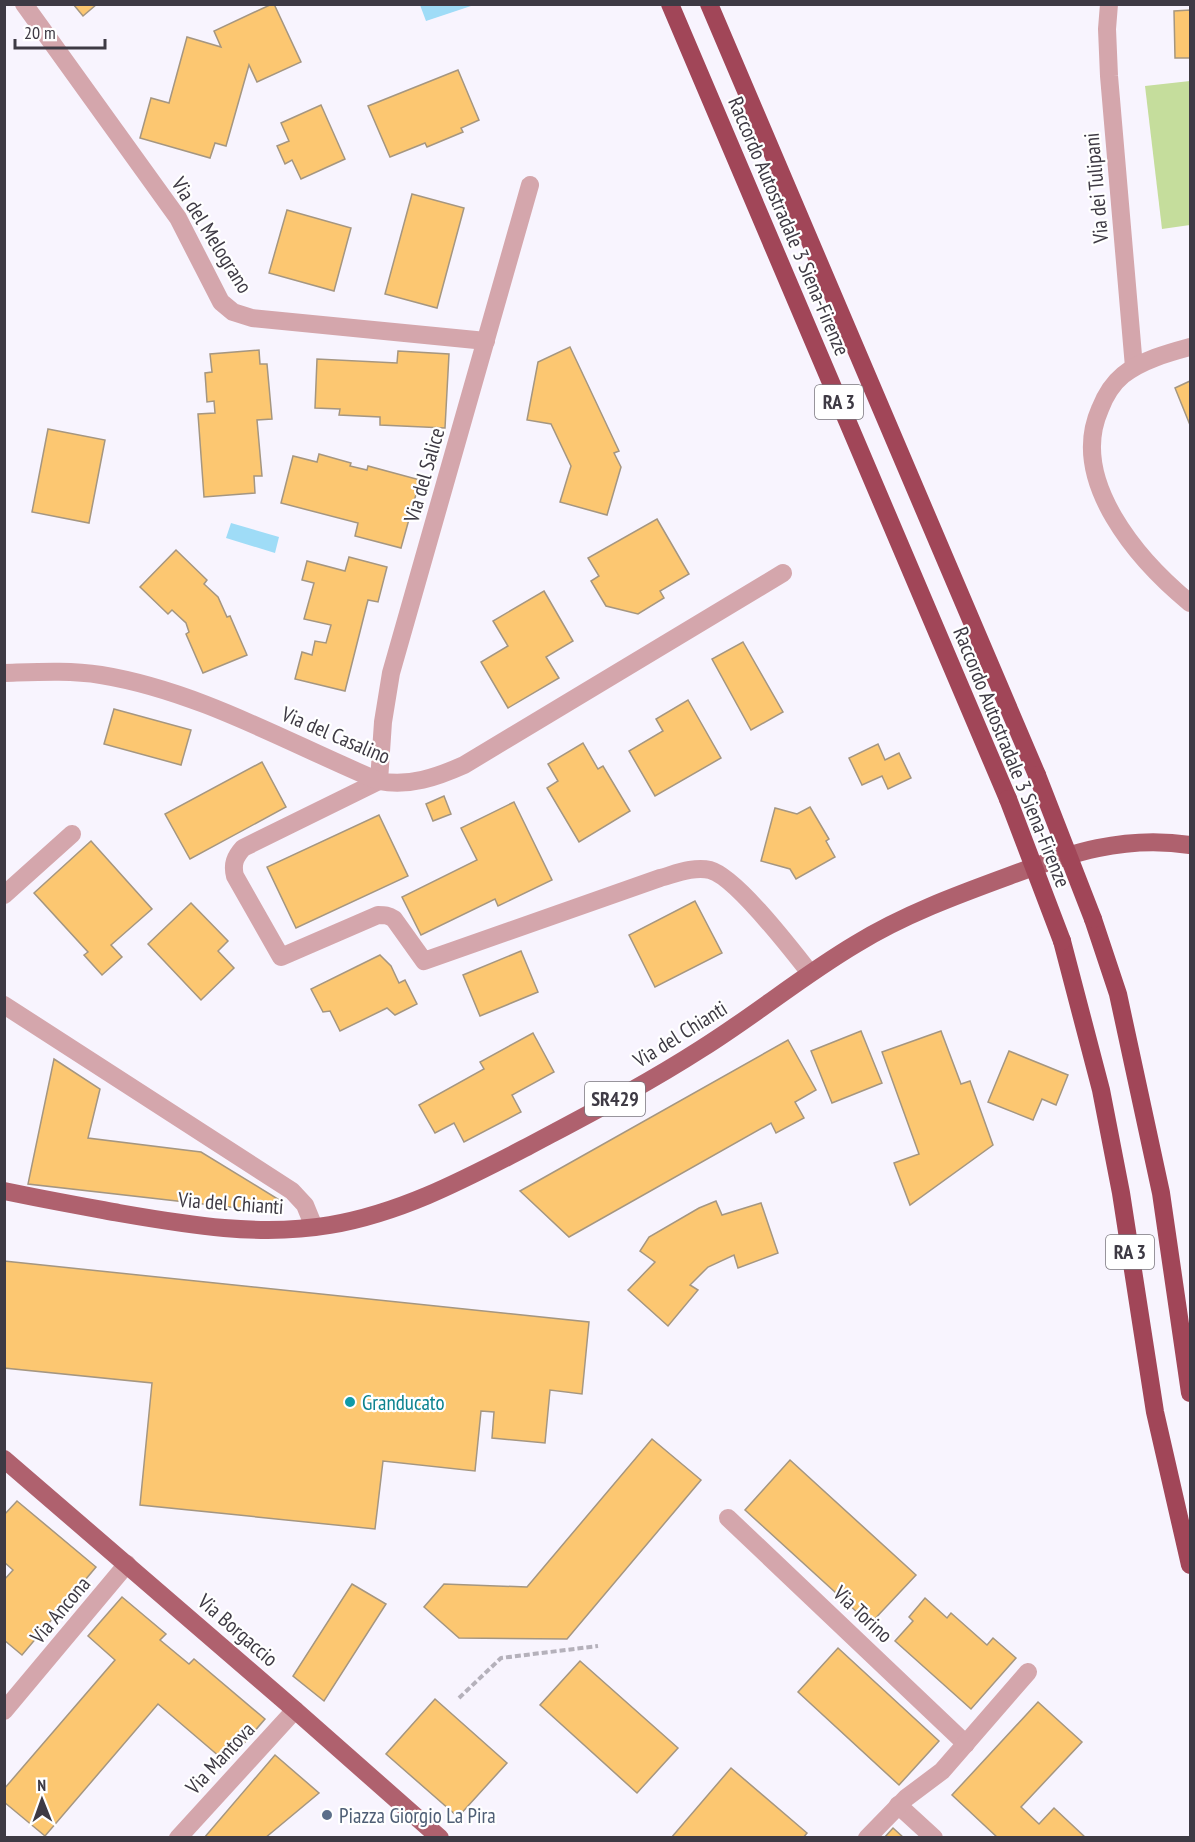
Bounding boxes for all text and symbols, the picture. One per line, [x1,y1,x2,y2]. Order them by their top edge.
scale bar [15,12,105,50]
text: 20 m [24,21,56,44]
street label: Raccordo Autostradale 3 Siena-Firenze [722,93,856,359]
street label: Via dei Tulipani [1078,132,1114,245]
street label: Via del Melograno [165,171,258,298]
road number: RA 3 [815,385,863,419]
street label: Via del Salice [397,425,450,526]
street label: Raccordo Autostradale 3 Siena-Firenze [947,623,1077,891]
street label: Via del Casalino [277,700,394,770]
street label: Via del Chianti [627,995,732,1074]
road number: SR429 [585,1082,645,1116]
street label: Via del Chianti [176,1186,285,1220]
road number: RA 3 [1106,1235,1154,1269]
place label: Granducato [362,1389,444,1416]
marker: Granducato [343,1395,357,1409]
street label: Via Ancona [23,1571,96,1650]
street label: Via Torino [827,1579,898,1648]
street label: Via Borgaccio [192,1587,284,1672]
street label: Via Mantova [179,1716,260,1801]
north arrow [12,1770,72,1830]
text: N [37,1775,46,1795]
place label: Piazza Giorgio La Pira [339,1802,496,1829]
marker: Piazza Giorgio La Pira [320,1808,334,1822]

